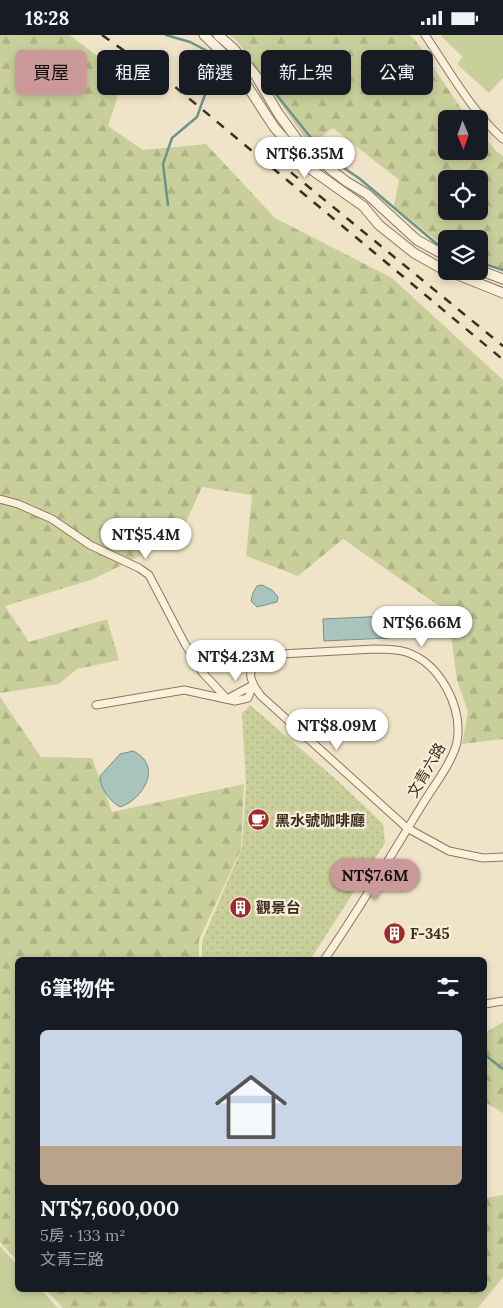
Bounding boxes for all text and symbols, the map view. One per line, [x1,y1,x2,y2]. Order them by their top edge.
text: 18:28 [25,6,69,30]
chip: 買屋 [15,50,87,95]
chip: 租屋 [97,50,169,95]
chip: 篩選 [179,50,251,95]
chip: 新上架 [261,50,351,95]
chip: 公寓 [361,50,433,95]
north arrow [438,110,488,160]
map controls [438,110,488,280]
pin: NT$6.35M [253,137,357,179]
text: NT$6.35M [266,143,344,163]
button: locate [438,170,488,220]
button: layers [438,230,488,280]
pin: NT$5.4M [100,517,192,560]
text: NT$5.4M [112,524,180,544]
pin: NT$6.66M [370,605,474,648]
text: NT$6.66M [382,612,462,632]
pin: NT$4.23M [184,639,288,682]
text: NT$4.23M [197,646,275,666]
pin: NT$8.09M [285,709,389,751]
text: NT$8.09M [297,715,377,735]
street label: 文青六路 [403,739,449,801]
cafe icon: 黑水號咖啡廳 [247,808,271,832]
place label: 黑水號咖啡廳 [275,811,365,830]
pin: NT$7.6M [329,859,421,901]
text: NT$7.6M [341,865,409,885]
building icon: 觀景台 [228,895,252,919]
place label: 觀景台 [256,898,301,917]
building icon: F-345 [382,921,406,945]
place label: F-345 [410,924,450,943]
icon: filters [434,973,462,1001]
text: 6筆物件 [40,975,115,1002]
icon: home [206,1062,296,1152]
text: NT$7,600,000 [40,1195,179,1222]
text: 5房 · 133 m² [40,1225,125,1245]
text: 文青三路 [40,1249,104,1269]

